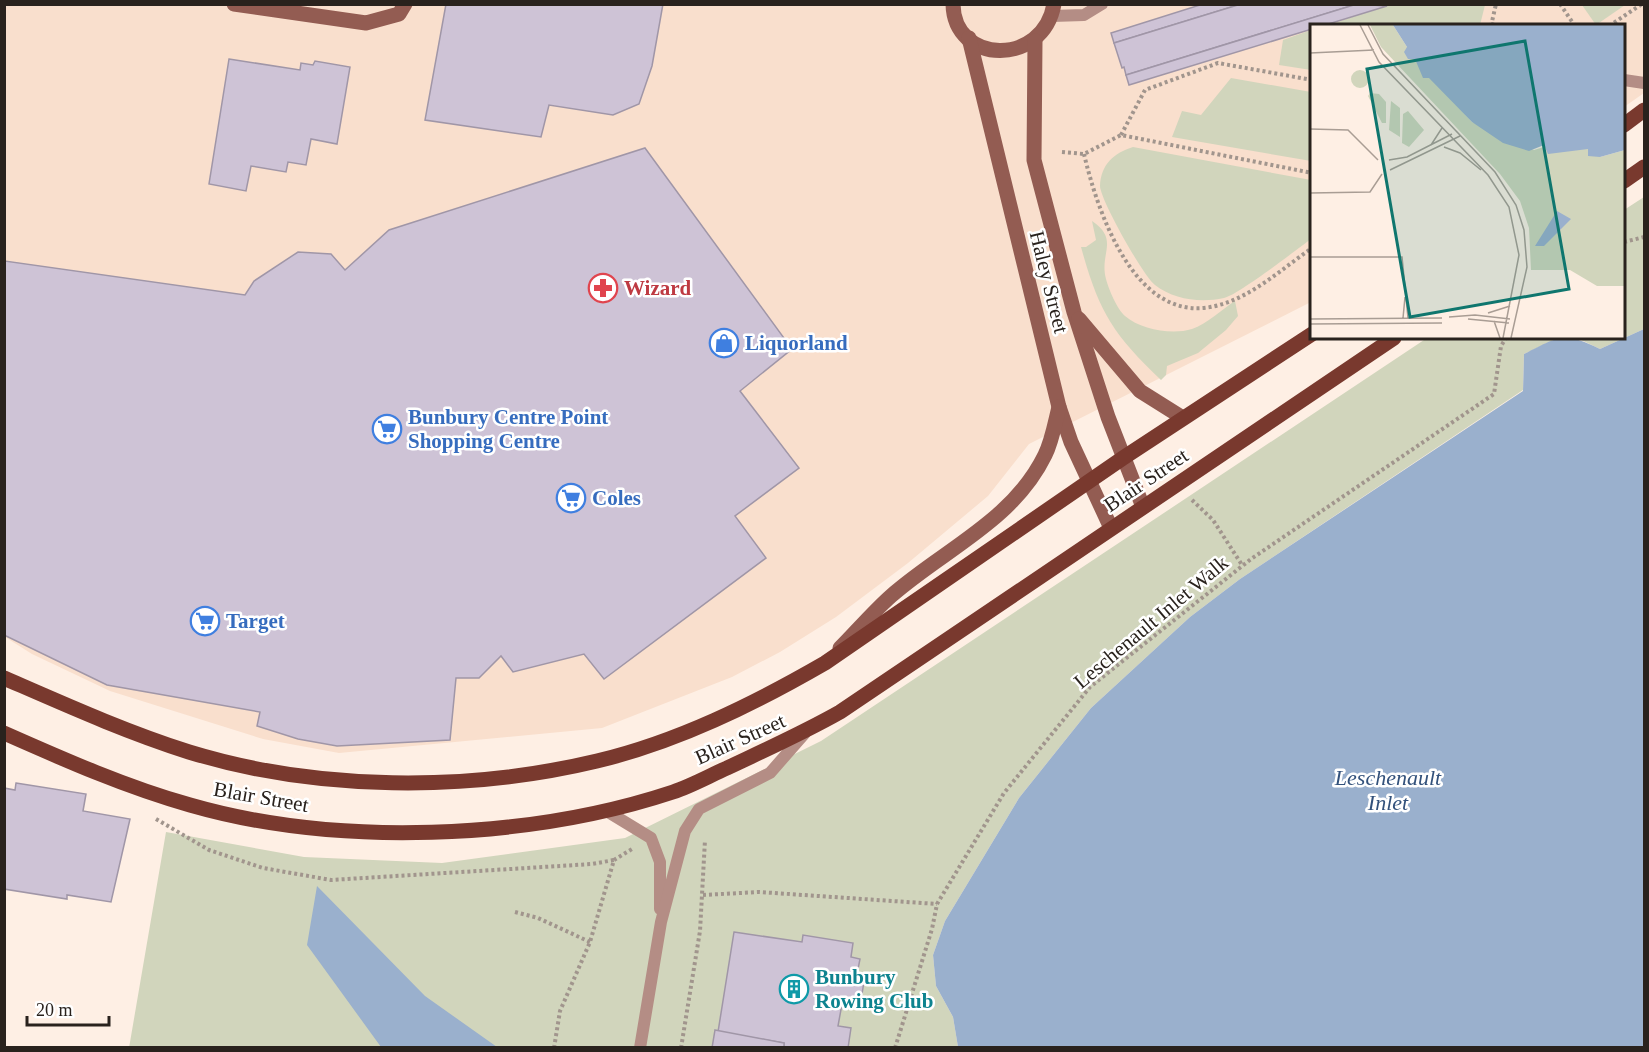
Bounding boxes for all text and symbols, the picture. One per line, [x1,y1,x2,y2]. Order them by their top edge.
inset map [1310,24,1625,339]
street label: Haley Street [1025,228,1073,336]
pharmacy icon: Wizard [587,272,619,304]
place label: Wizard [624,276,692,300]
shop icon: Liquorland [708,327,740,359]
place label: Liquorland [745,331,848,355]
place label: Bunbury Centre Point Shopping Centre [408,405,608,453]
supermarket icon: Bunbury Centre Point Shopping Centre [371,413,403,445]
street label: Blair Street [1099,443,1193,517]
supermarket icon: Coles [555,482,587,514]
place label: Coles [592,486,641,510]
street label: Leschenault Inlet Walk [1069,550,1233,693]
supermarket icon: Target [189,605,221,637]
place label: Target [226,609,285,633]
street label: Blair Street [691,708,789,770]
water label: Leschenault Inlet [1334,765,1442,815]
street label: Blair Street [212,777,311,817]
place label: Bunbury Rowing Club [815,965,933,1013]
building icon: Bunbury Rowing Club [778,973,810,1005]
scale bar [27,989,110,1027]
text: 20 m [36,1000,73,1020]

